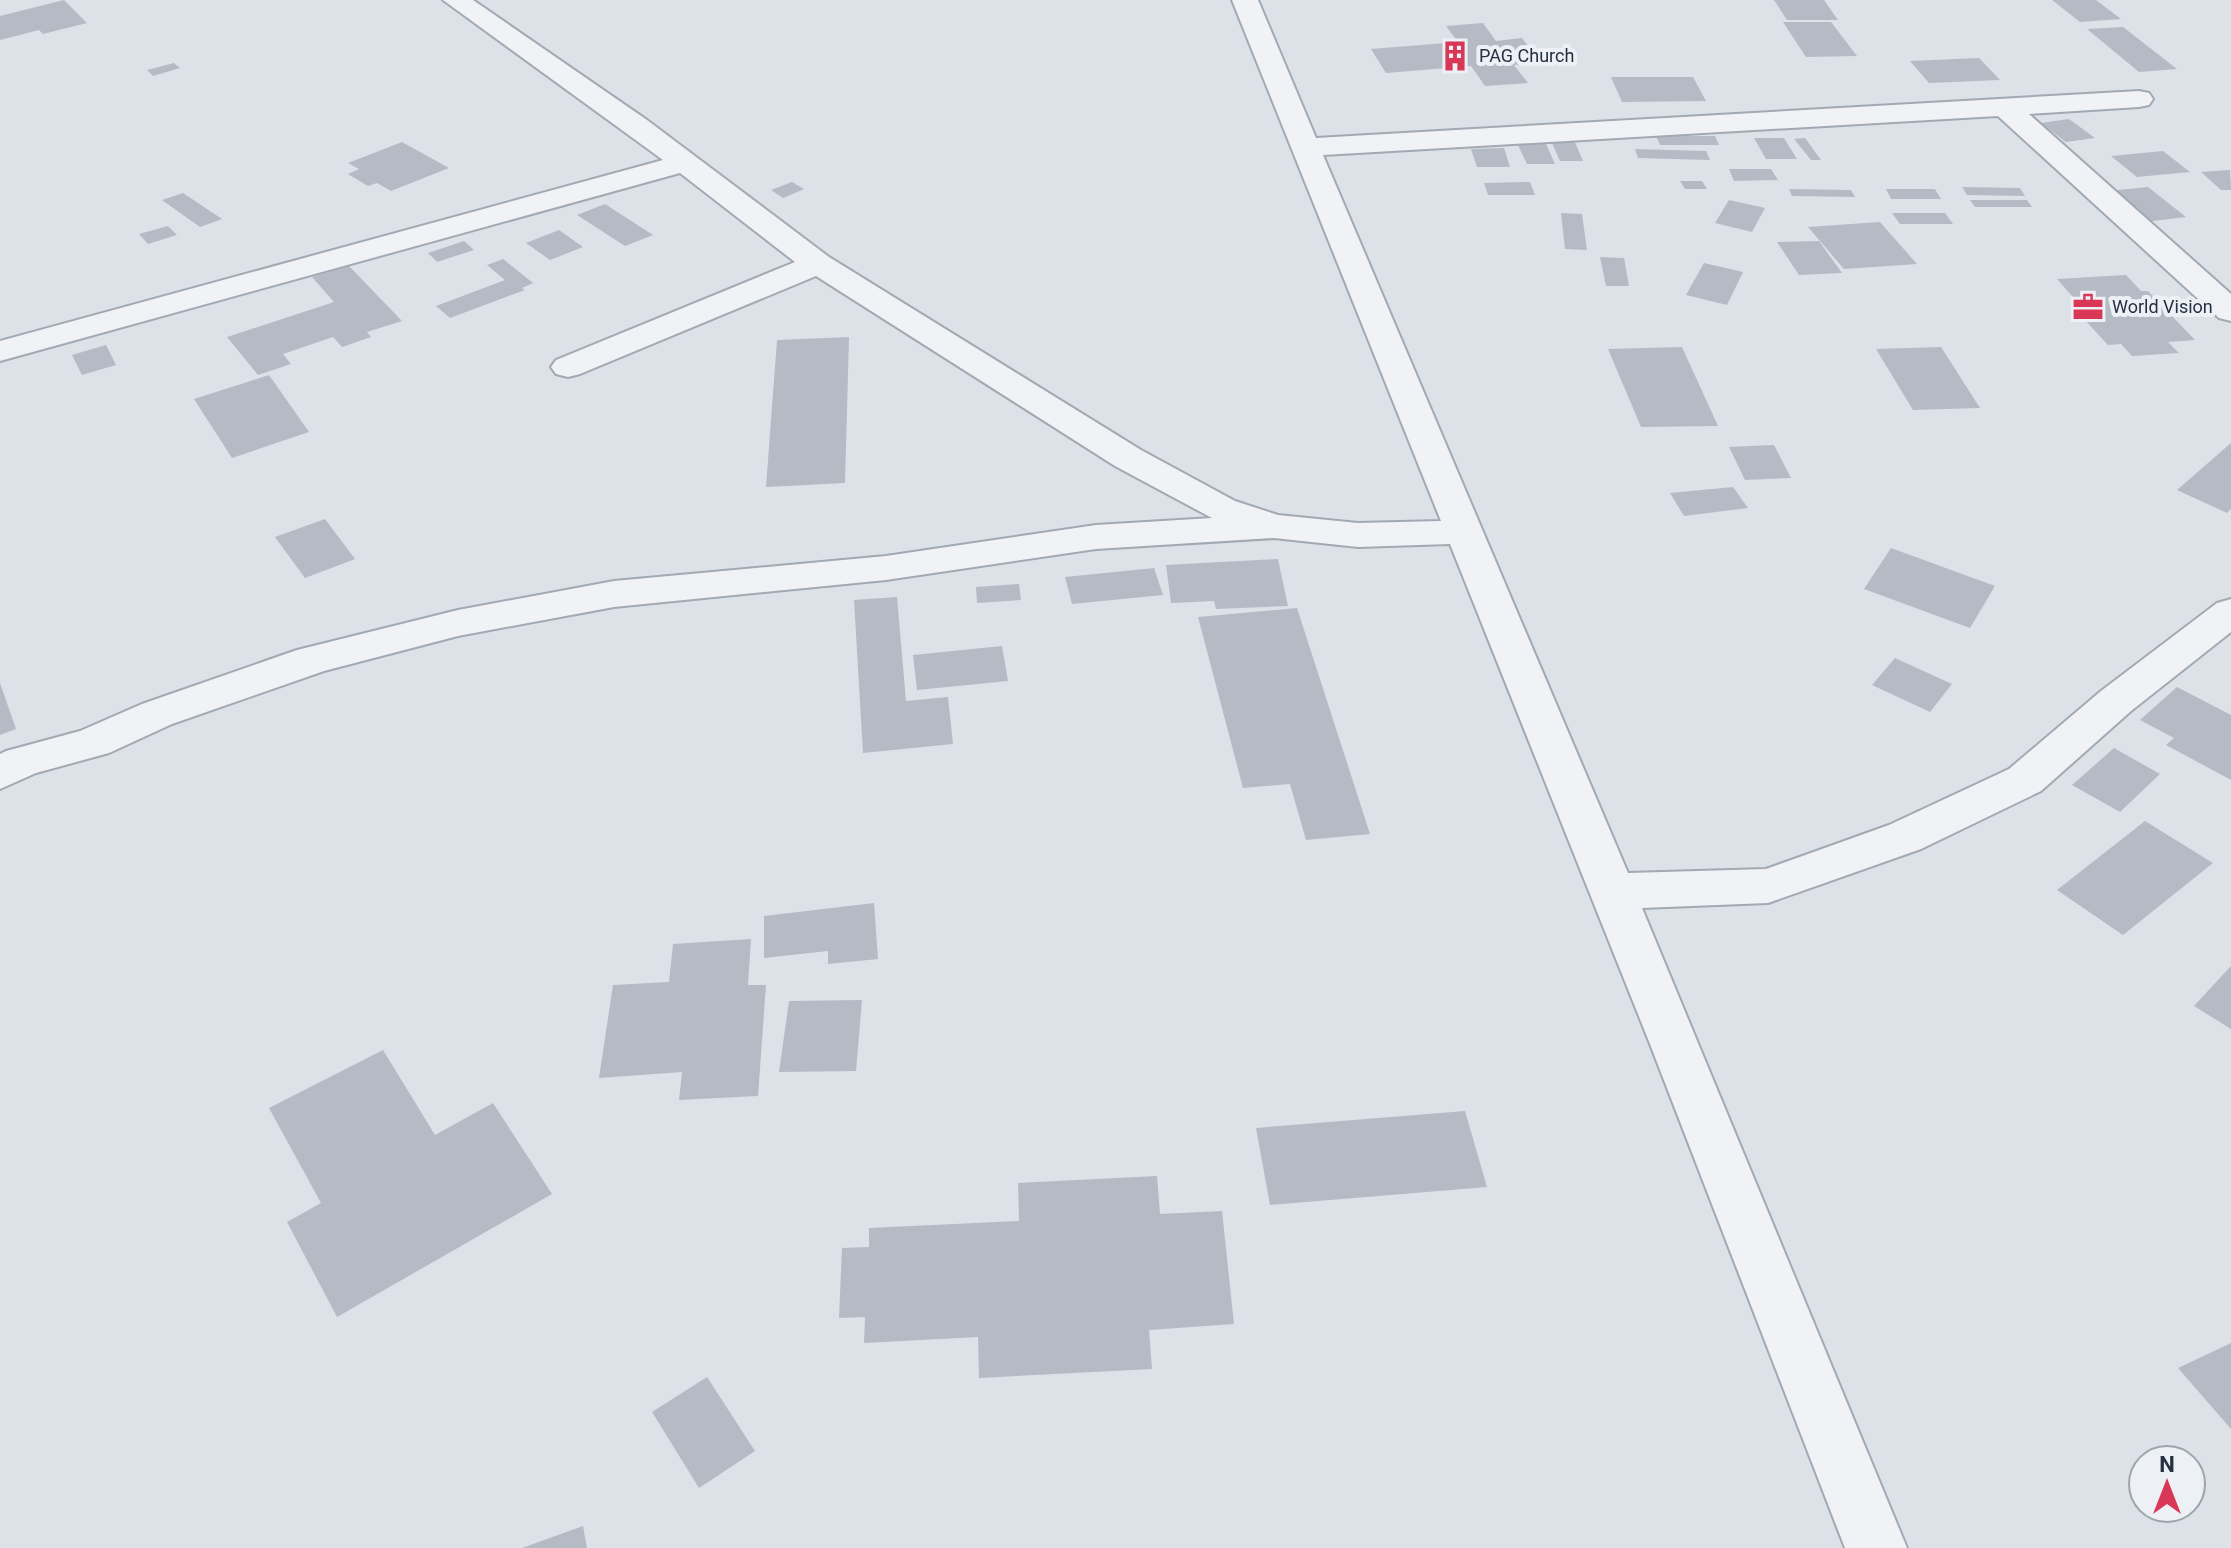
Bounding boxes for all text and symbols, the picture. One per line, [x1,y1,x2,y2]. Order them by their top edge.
building icon: PAG Church [1438,39,1472,73]
place label: PAG Church [1479,45,1574,66]
office icon: World Vision [2071,290,2105,324]
place label: World Vision [2112,296,2213,317]
north arrow [2127,1444,2207,1524]
text: N [2159,1452,2175,1477]

